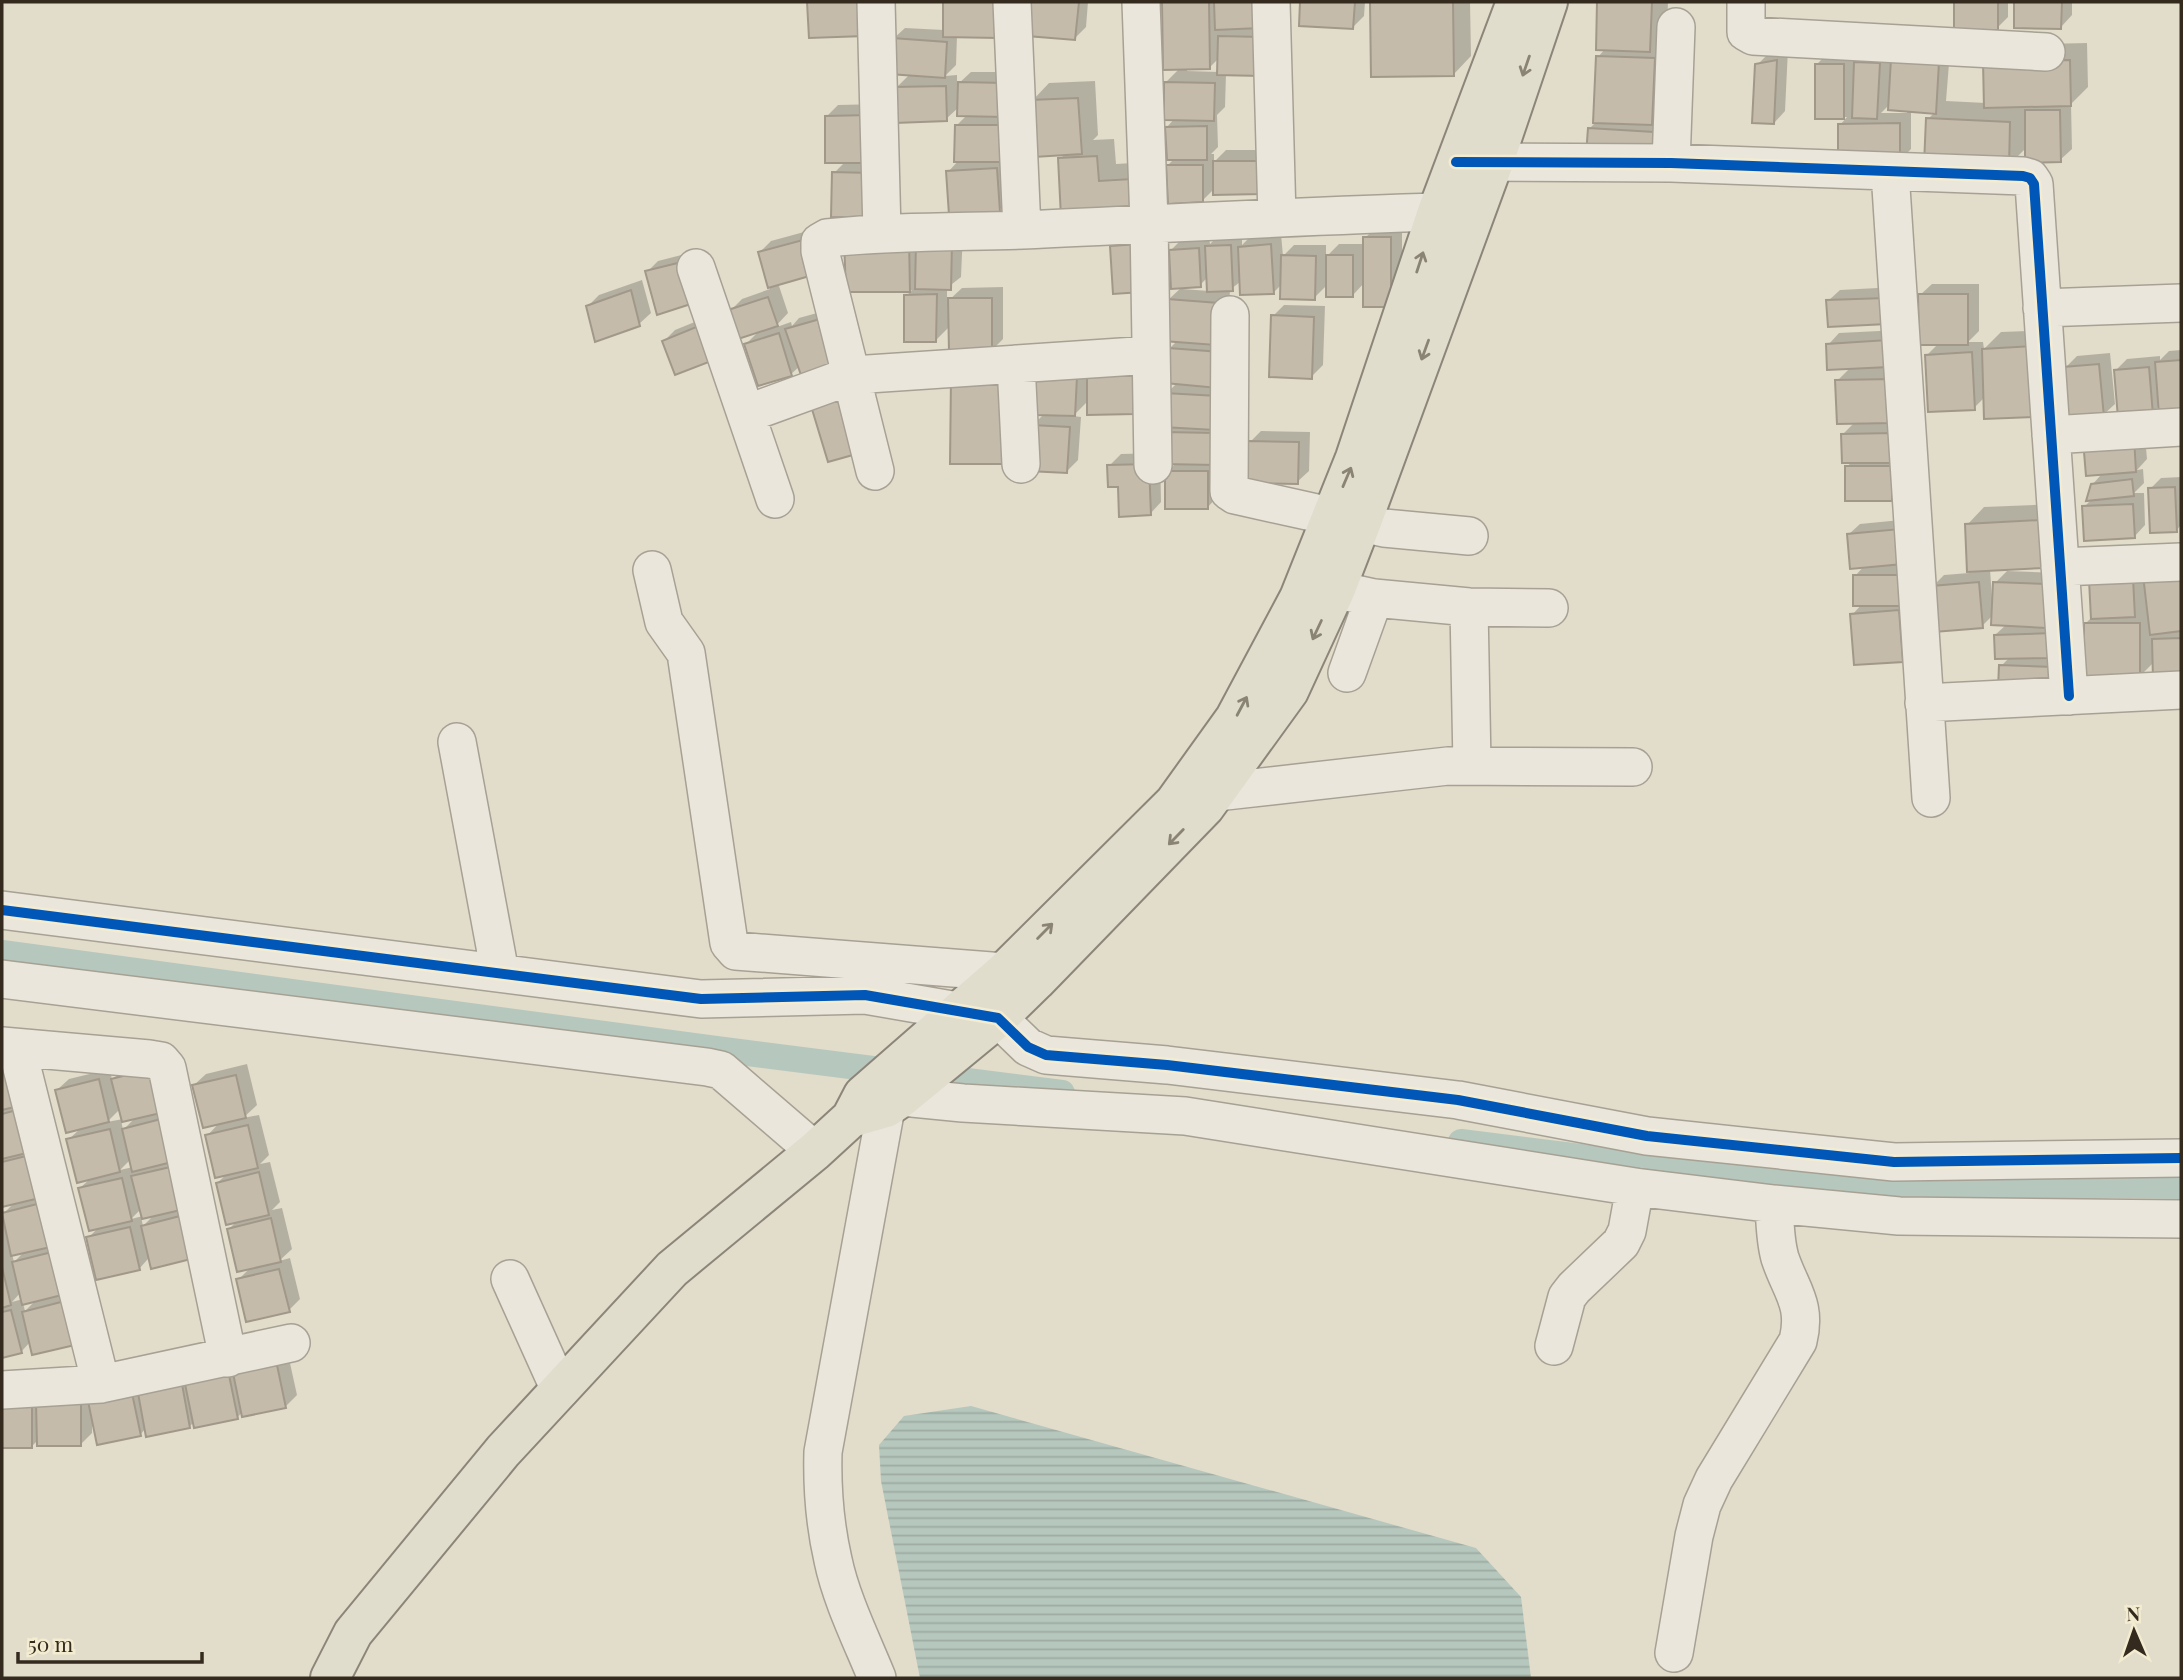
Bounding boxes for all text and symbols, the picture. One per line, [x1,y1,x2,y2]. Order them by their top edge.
one-way arrow [1519,55,1532,77]
one-way arrow [1415,251,1427,273]
one-way arrow [1418,338,1430,360]
one-way arrow [1341,467,1354,488]
one-way arrow [1310,619,1323,641]
one-way arrow [1235,696,1249,716]
one-way arrow [1167,829,1184,846]
one-way arrow [1036,923,1053,940]
north arrow [2099,1596,2169,1666]
text: N [2126,1600,2141,1626]
scale bar [18,1620,201,1664]
text: 50 m [28,1629,74,1657]

